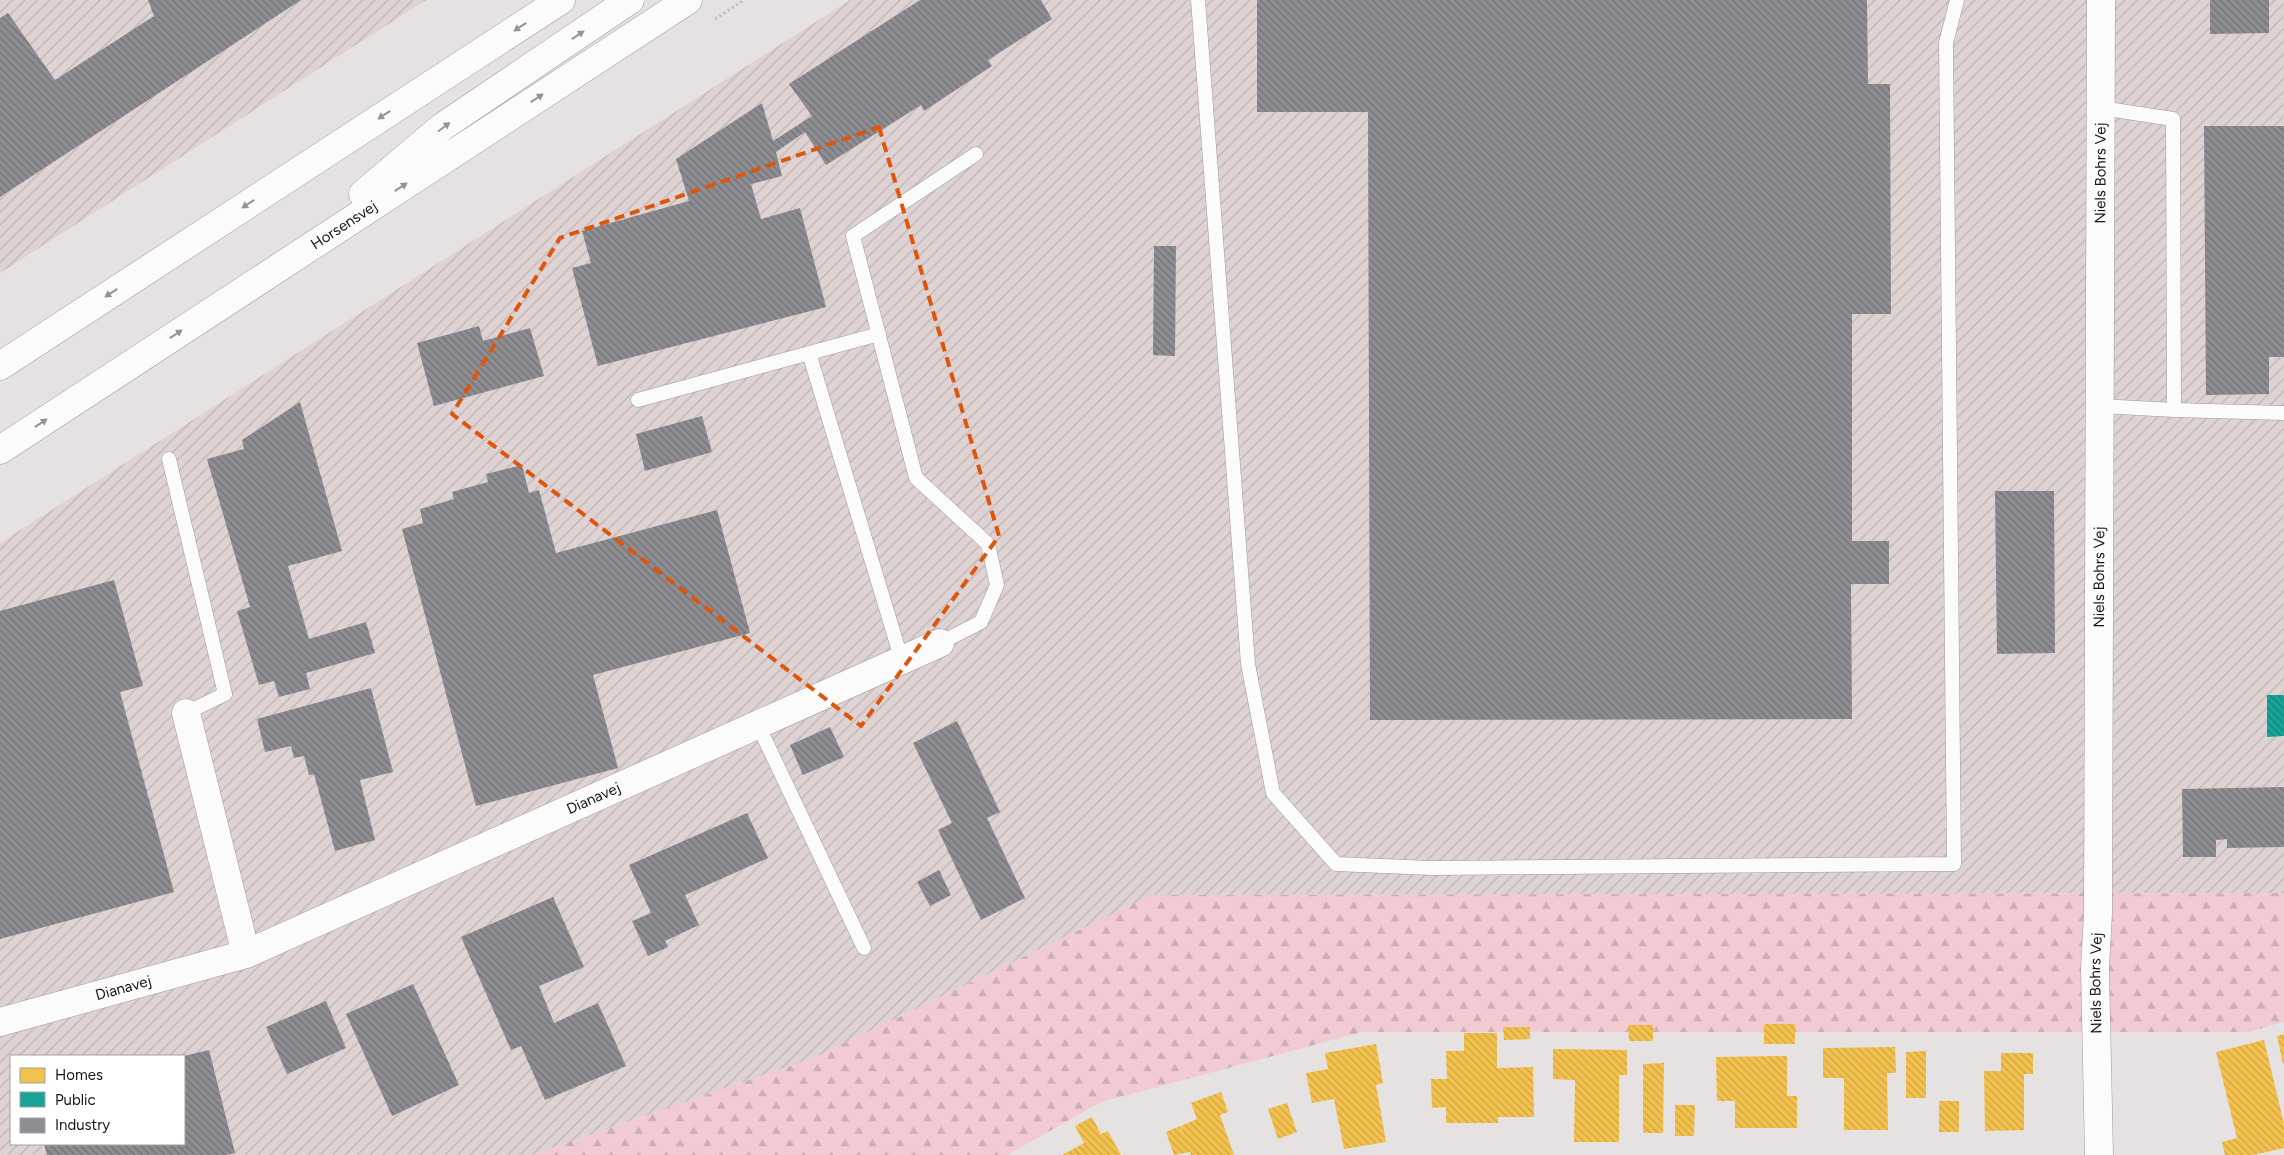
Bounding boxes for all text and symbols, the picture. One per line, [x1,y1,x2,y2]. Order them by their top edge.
one-way arrow [513,22,526,31]
one-way arrow [571,31,585,40]
one-way arrow [531,93,544,103]
one-way arrow [377,111,390,120]
one-way arrow [437,121,450,132]
street label: Niels Bohrs Vej [2091,122,2110,224]
one-way arrow [394,182,408,191]
street label: Horsensvej [307,197,380,253]
one-way arrow [241,199,254,209]
one-way arrow [105,288,118,298]
one-way arrow [170,329,183,339]
one-way arrow [34,418,47,428]
street label: Niels Bohrs Vej [2090,526,2108,628]
street label: Dianavej [564,778,623,818]
street label: Niels Bohrs Vej [2086,932,2106,1034]
street label: Dianavej [93,972,153,1004]
legend [10,1055,185,1145]
text: Homes [55,1066,103,1084]
text: Public [55,1091,96,1109]
text: Industry [55,1116,110,1134]

